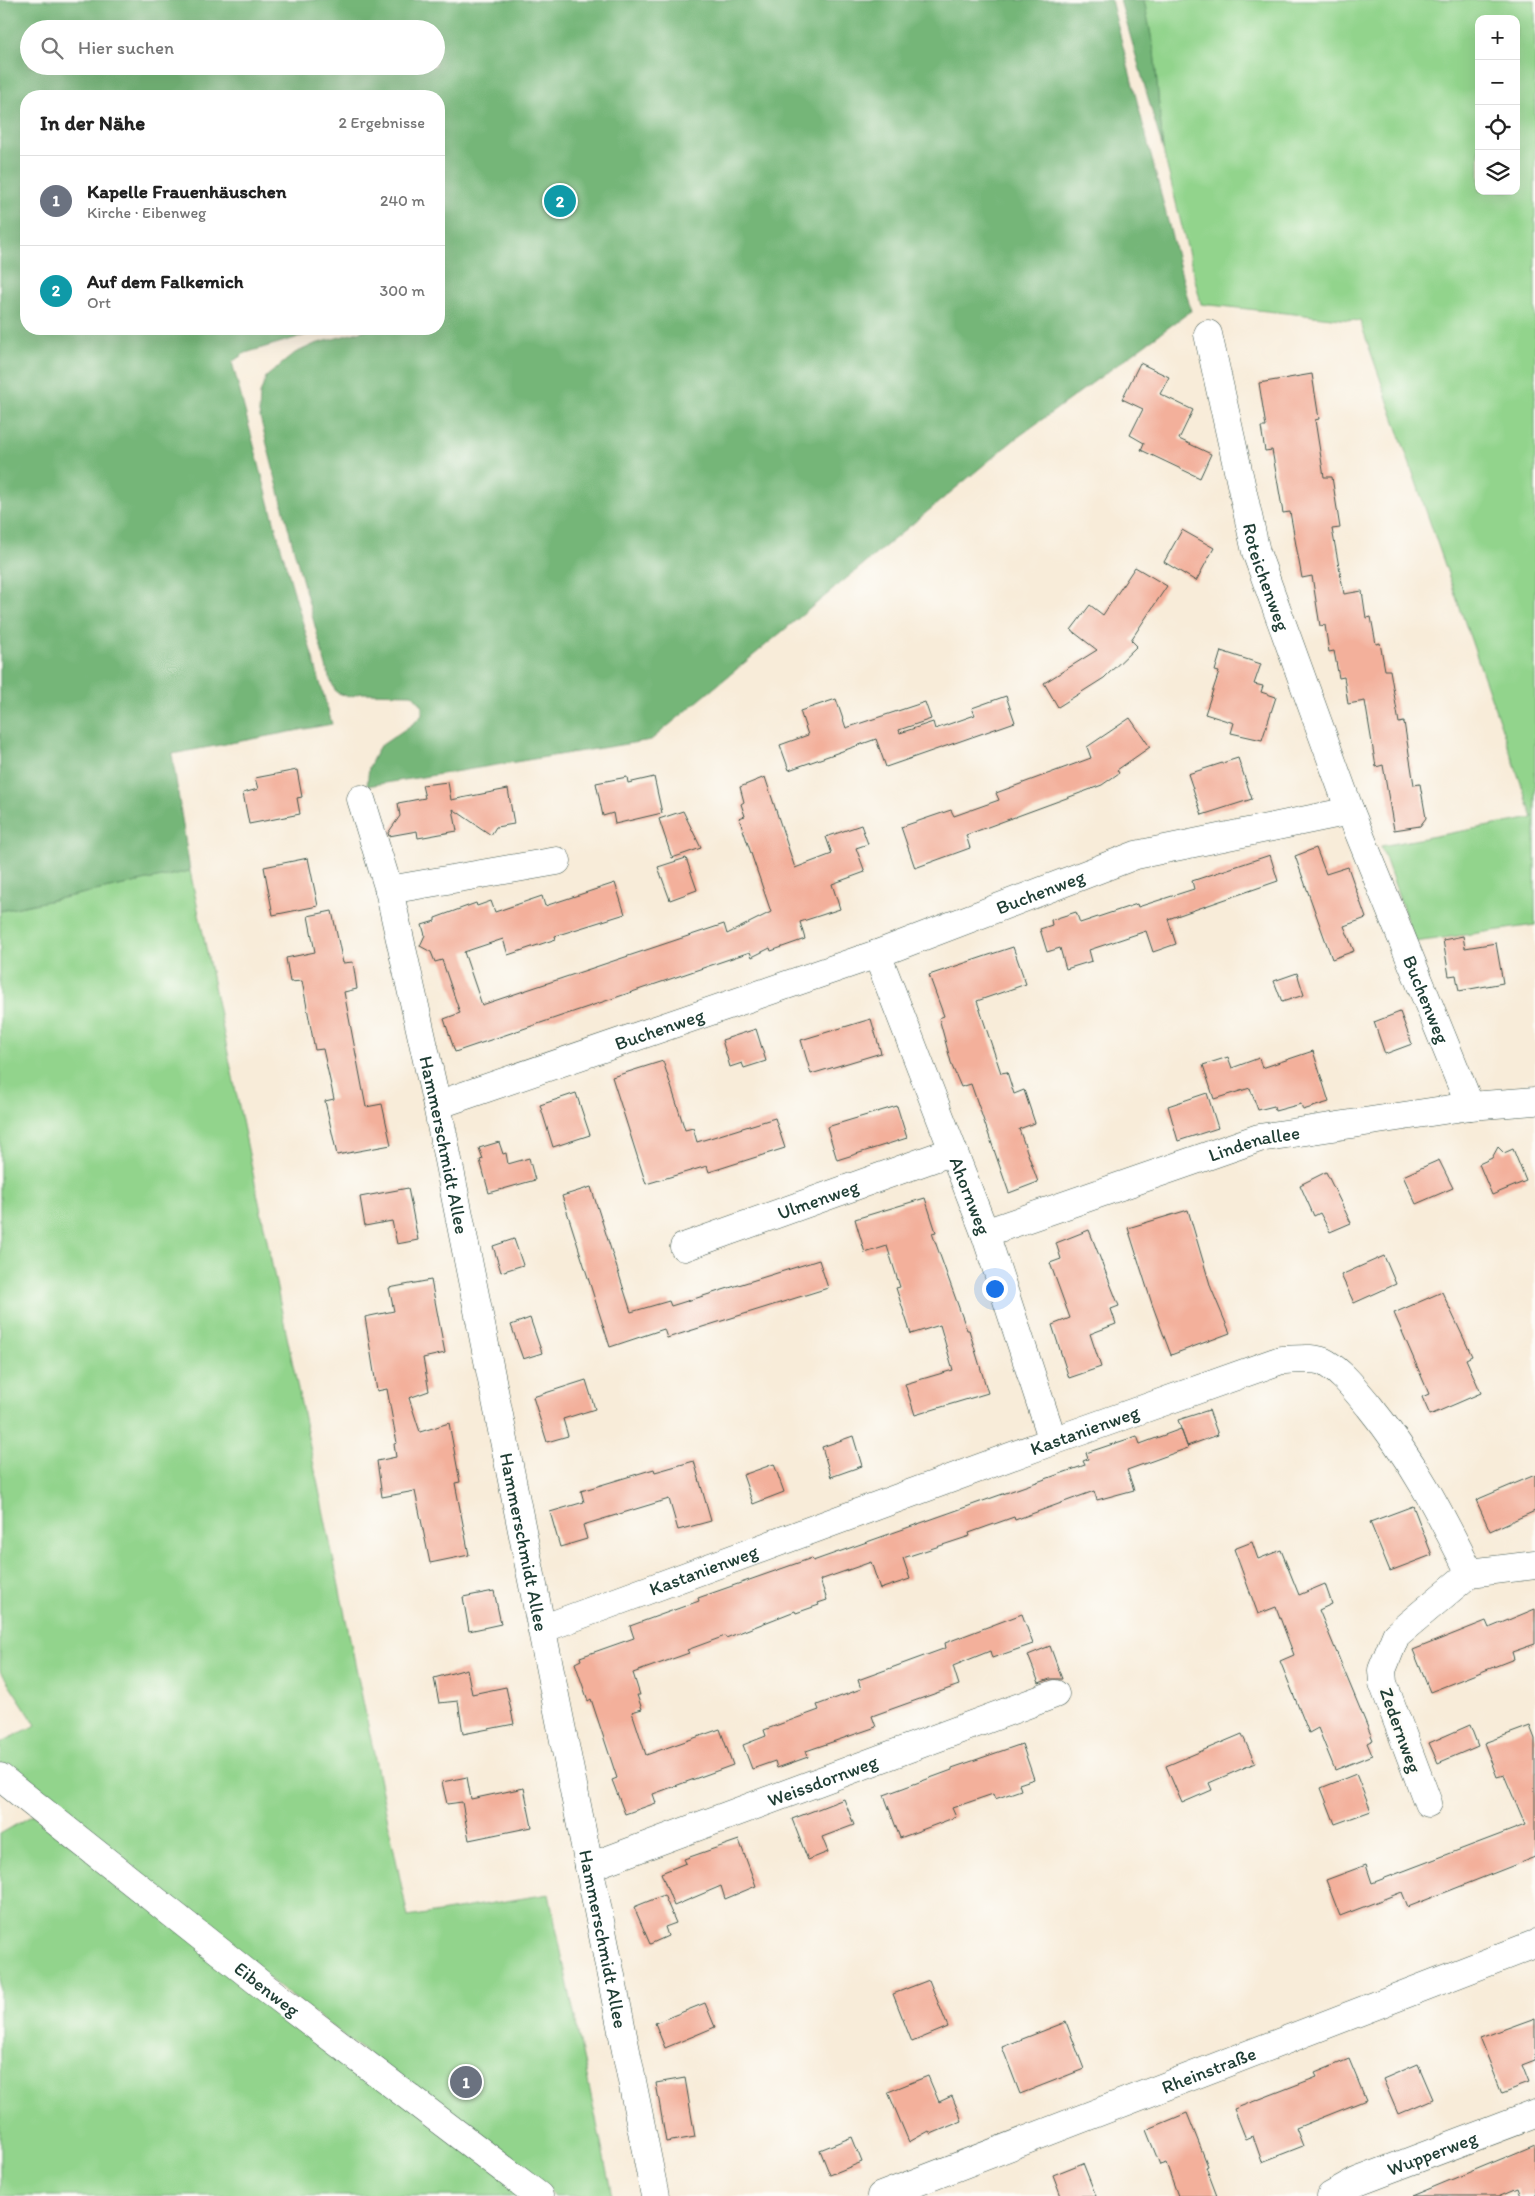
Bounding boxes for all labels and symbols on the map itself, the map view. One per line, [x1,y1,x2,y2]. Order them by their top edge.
pin: 2 [544,182,576,220]
street label: Roteichenweg [1238,521,1295,634]
street label: Buchenweg [993,865,1088,919]
street label: Buchenweg [1398,952,1454,1047]
street label: Buchenweg [612,1003,707,1055]
street label: Hammerschmidt Allee [414,1053,474,1236]
street label: Lindenallee [1205,1121,1301,1167]
street label: Ahornweg [945,1153,996,1238]
street label: Ulmenweg [774,1175,862,1225]
your location [982,1276,1008,1302]
street label: Kastanienweg [1027,1400,1143,1460]
street label: Hammerschmidt Allee [495,1451,553,1633]
street label: Kastanienweg [646,1539,761,1601]
street label: Zedernweg [1374,1684,1427,1776]
street label: Weissdornweg [764,1750,881,1812]
street label: Hammerschmidt Allee [574,1848,632,2030]
street label: Eibenweg [230,1957,304,2022]
street label: Rheinstraße [1158,2042,1259,2099]
pin: 1 [450,2063,482,2101]
street label: Wupperweg [1384,2126,1481,2181]

